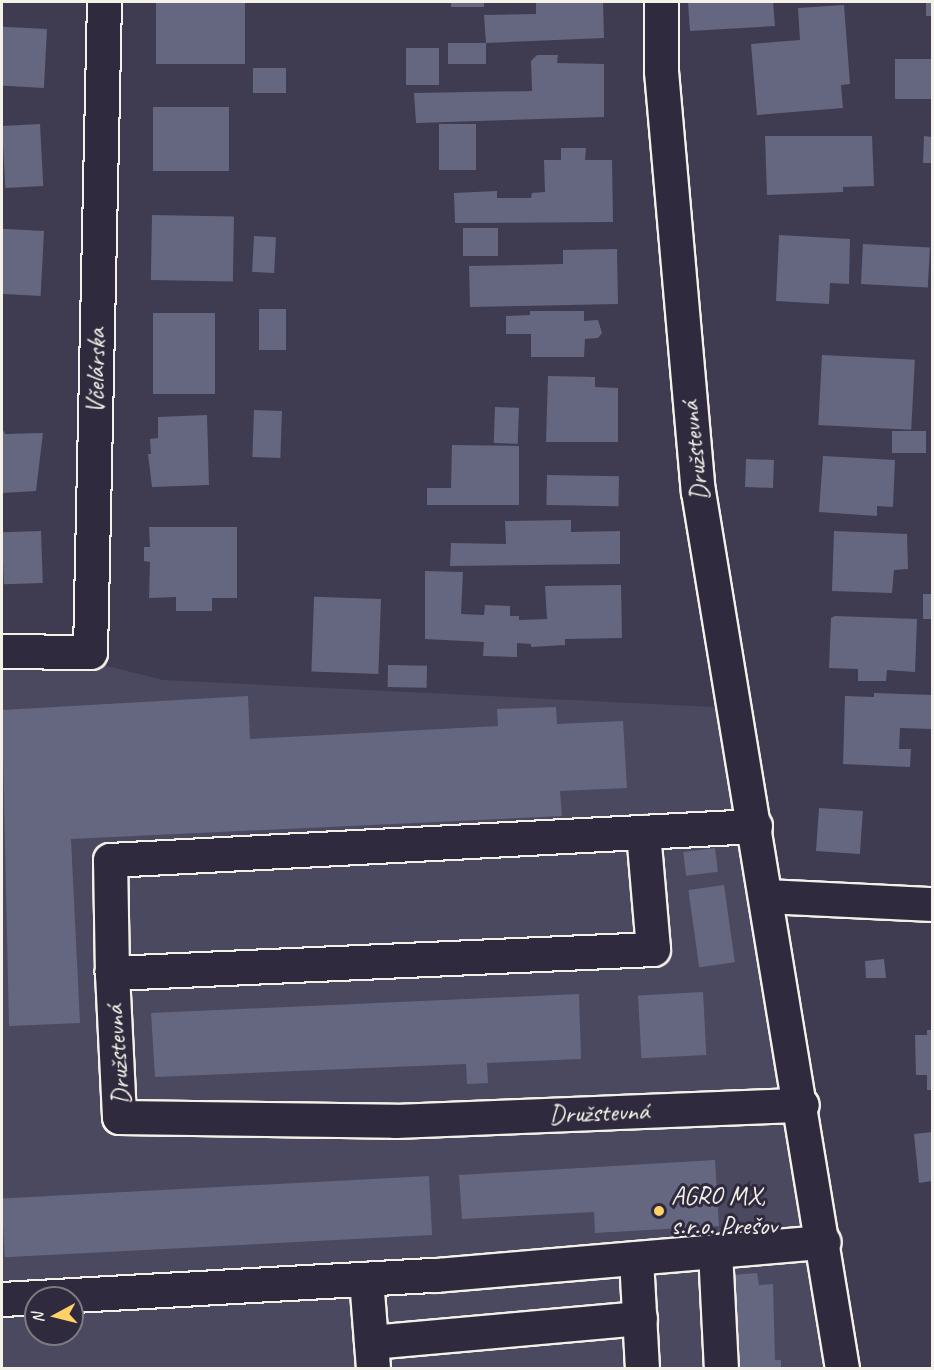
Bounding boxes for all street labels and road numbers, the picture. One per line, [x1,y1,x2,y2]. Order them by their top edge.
street label: Včelárska [80,328,112,414]
street label: Družstevná [674,400,716,502]
street label: Družstevná [99,1004,137,1106]
street label: Družstevná [548,1096,650,1130]

